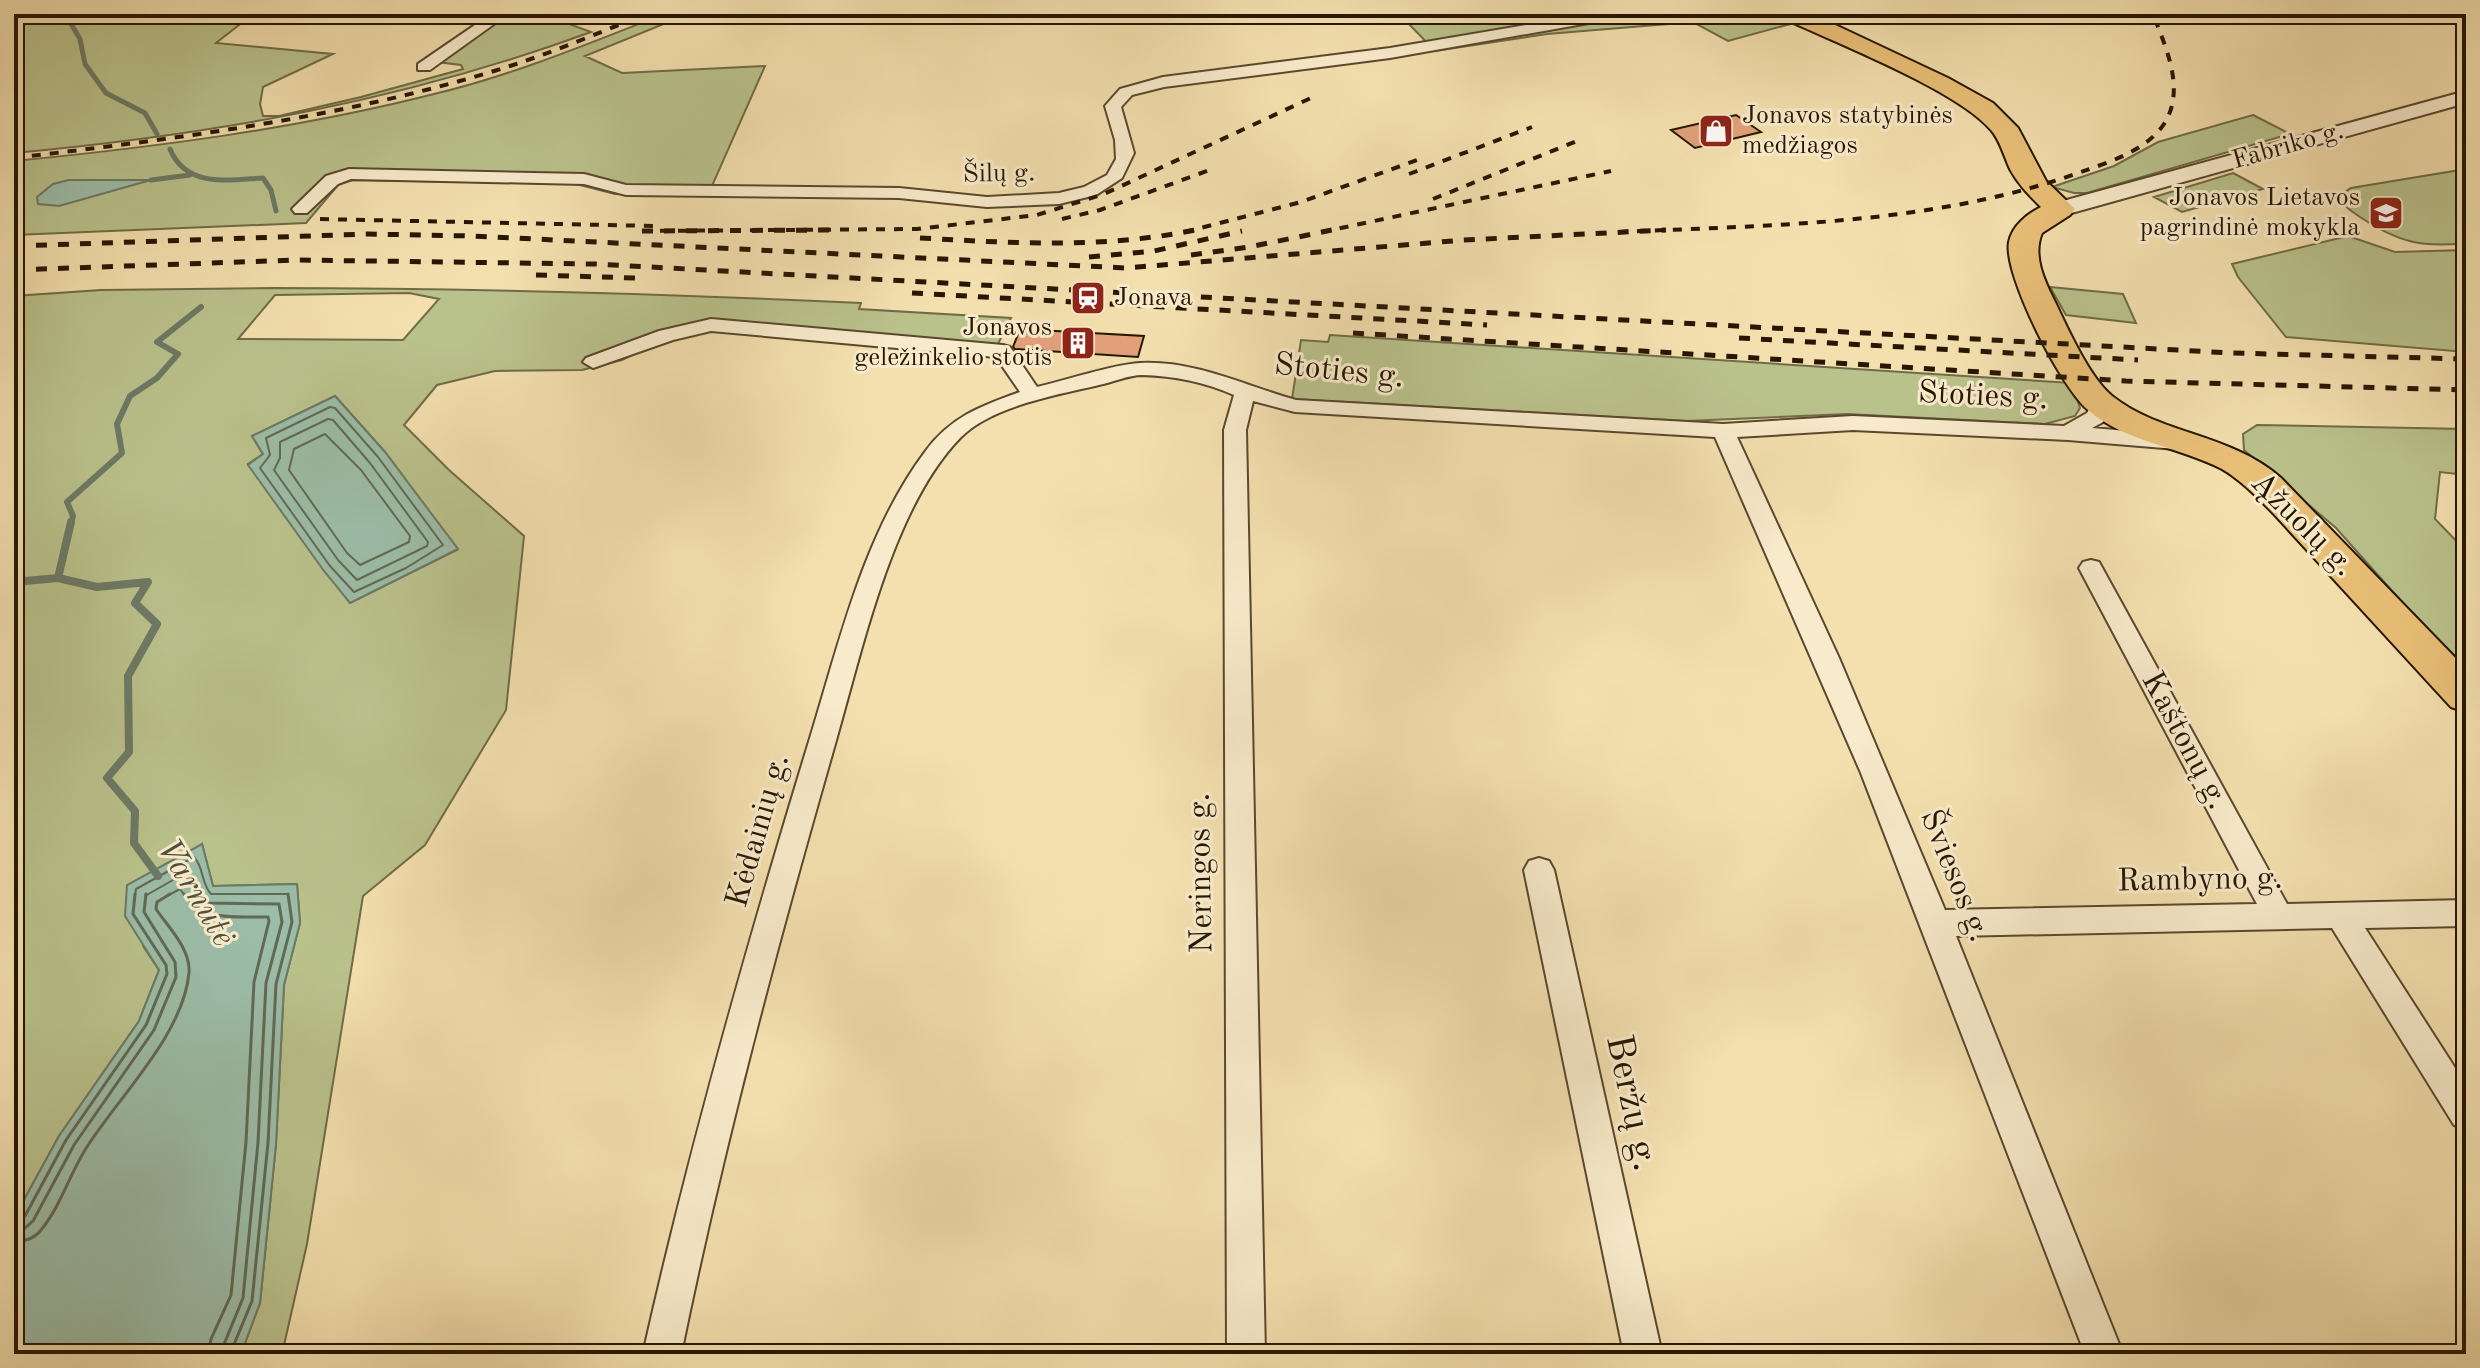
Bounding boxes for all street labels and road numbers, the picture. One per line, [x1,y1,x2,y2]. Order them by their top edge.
street label: Fabriko g. [2229,118,2347,174]
street label: Šilų g. [962,155,1036,188]
street label: Stoties g. [1272,349,1406,395]
street label: Stoties g. [1917,378,2049,416]
street label: Ąžuolų g. [2244,467,2360,583]
street label: Kaštonų g. [2135,667,2233,815]
street label: Kėdainių g. [722,751,796,911]
street label: Neringos g. [1185,792,1219,954]
street label: Šviesos g. [1913,803,2000,946]
street label: Rambyno g. [2117,864,2283,898]
street label: Beržų g. [1598,1032,1664,1174]

